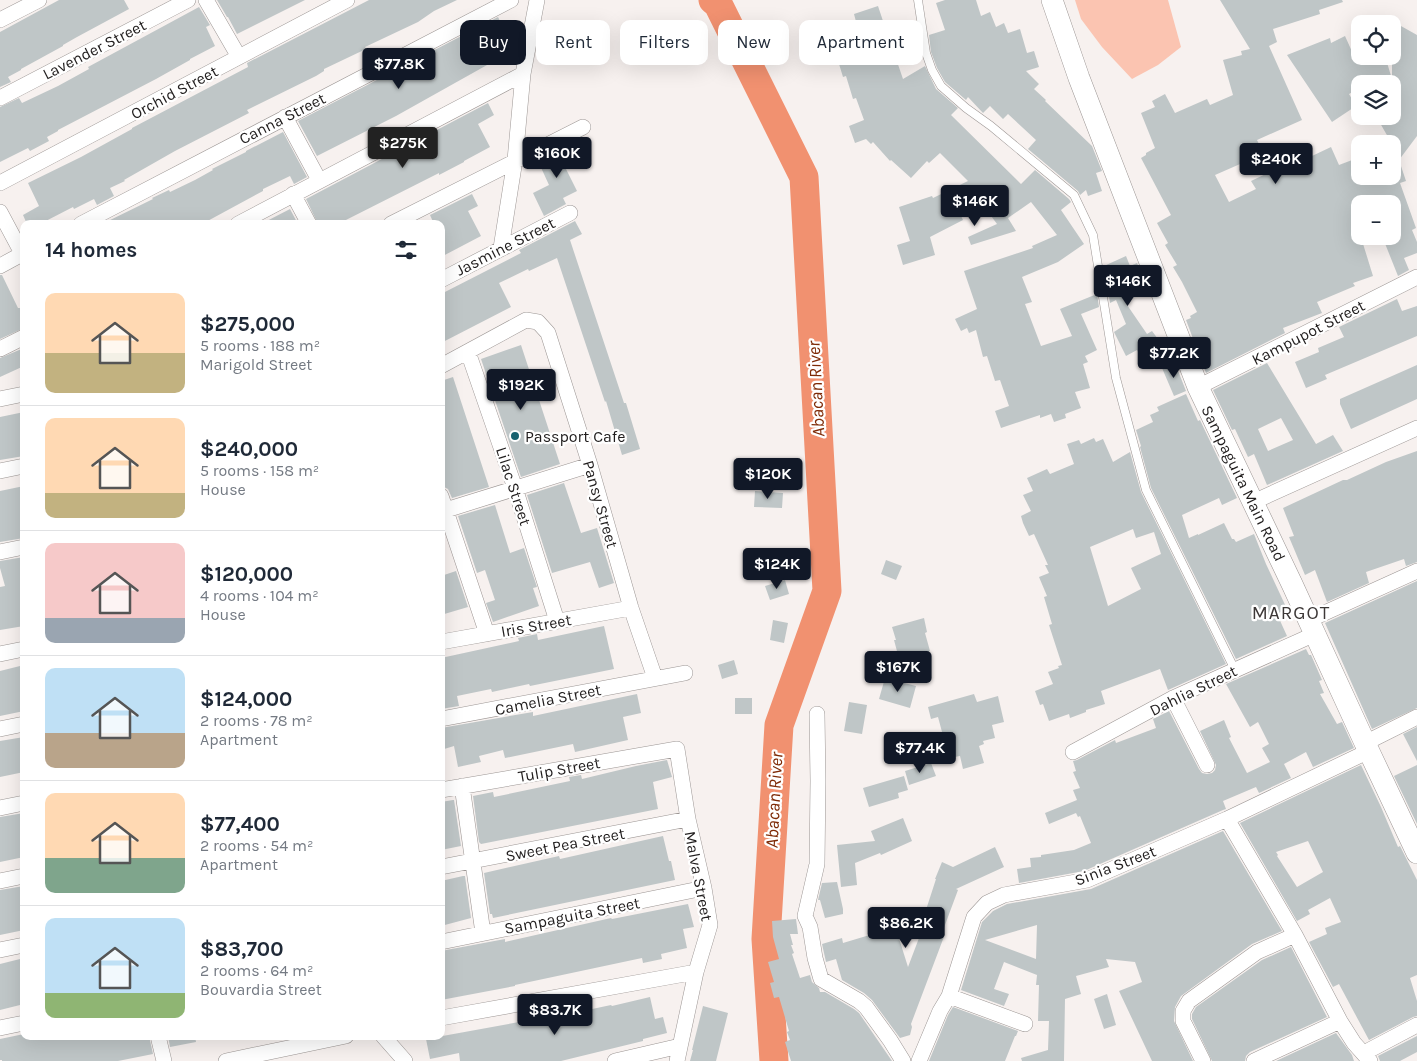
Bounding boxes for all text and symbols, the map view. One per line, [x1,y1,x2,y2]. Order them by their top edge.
street label: Lavender Street [39,15,149,84]
map controls [1351,15,1401,245]
button: locate [1351,15,1401,65]
chip: Buy [460,20,526,65]
chip: Rent [536,20,610,65]
chip: Filters [620,20,708,65]
chip: New [718,20,789,65]
chip: Apartment [799,20,923,65]
pin: $77.8K [358,48,440,90]
text: $77.8K [373,54,425,73]
street label: Orchid Street [127,62,221,123]
button: layers [1351,75,1401,125]
street label: Canna Street [236,89,329,148]
pin: $275K [368,126,438,169]
text: $275K [379,133,427,152]
button: + [1351,135,1401,185]
pin: $160K [522,136,592,179]
pin: $240K [1241,142,1311,185]
text: $160K [533,143,581,162]
text: $240K [1251,149,1301,168]
pin: $146K [940,184,1010,227]
text: $146K [952,191,998,210]
button: − [1351,195,1401,245]
street label: Jasmine Street [452,213,558,280]
icon: filters [392,236,420,264]
text: 14 homes [45,238,137,262]
pin: $146K [1093,264,1163,307]
text: $146K [1105,271,1151,290]
street label: Kampupot Street [1249,296,1368,369]
text: $275,000 [200,312,295,336]
icon: home [85,313,145,373]
text: 5 rooms · 188 m² [200,336,320,355]
pin: $77.2K [1133,336,1215,379]
water label: Abacan River [802,340,830,438]
text: $77.2K [1149,343,1199,362]
text: Marigold Street [200,355,312,374]
pin: $192K [486,368,556,411]
text: $192K [498,375,544,394]
street label: Sampaguita Main Road [1198,402,1290,564]
place label: Passport Cafe [525,427,626,446]
marker: Passport Cafe [509,430,521,442]
text: $240,000 [200,437,298,461]
icon: home [85,438,145,498]
street label: Lilac Street [492,444,535,528]
street label: Pansy Street [579,458,622,550]
pin: $120K [733,458,803,500]
text: 5 rooms · 158 m² [200,461,319,480]
text: $120K [745,464,792,483]
text: House [200,480,246,499]
pin: $124K [742,548,812,590]
text: $124K [754,554,800,573]
text: $120,000 [200,562,293,586]
icon: home [85,563,145,623]
text: 4 rooms · 104 m² [200,586,319,605]
district label: MARGOT [1252,602,1330,624]
text: House [200,605,246,624]
street label: Iris Street [499,610,573,641]
pin: $167K [863,650,933,693]
text: $167K [876,657,920,676]
street label: Dahlia Street [1146,661,1240,720]
street label: Camelia Street [493,680,603,719]
text: $124,000 [200,687,292,711]
icon: home [85,688,145,748]
text: 2 rooms · 78 m² [200,711,313,730]
text: Apartment [200,730,278,749]
pin: $77.4K [879,732,961,774]
text: $77.4K [895,738,945,757]
water label: Abacan River [760,751,788,849]
street label: Tulip Street [517,753,602,786]
text: $77,400 [200,812,280,836]
icon: home [85,813,145,873]
street label: Sweet Pea Street [504,824,626,865]
street label: Malva Street [680,829,717,923]
text: 2 rooms · 54 m² [200,836,313,855]
street label: Sinia Street [1072,841,1158,890]
text: Apartment [200,855,278,874]
street label: Sampaguita Street [503,893,641,938]
pin: $86.2K [865,906,947,949]
text: $86.2K [879,913,933,932]
text: $83,700 [200,937,283,961]
icon: home [85,938,145,998]
text: 2 rooms · 64 m² [200,961,313,980]
text: Bouvardia Street [200,980,322,999]
pin: $83.7K [514,994,596,1036]
text: $83.7K [528,1000,582,1019]

